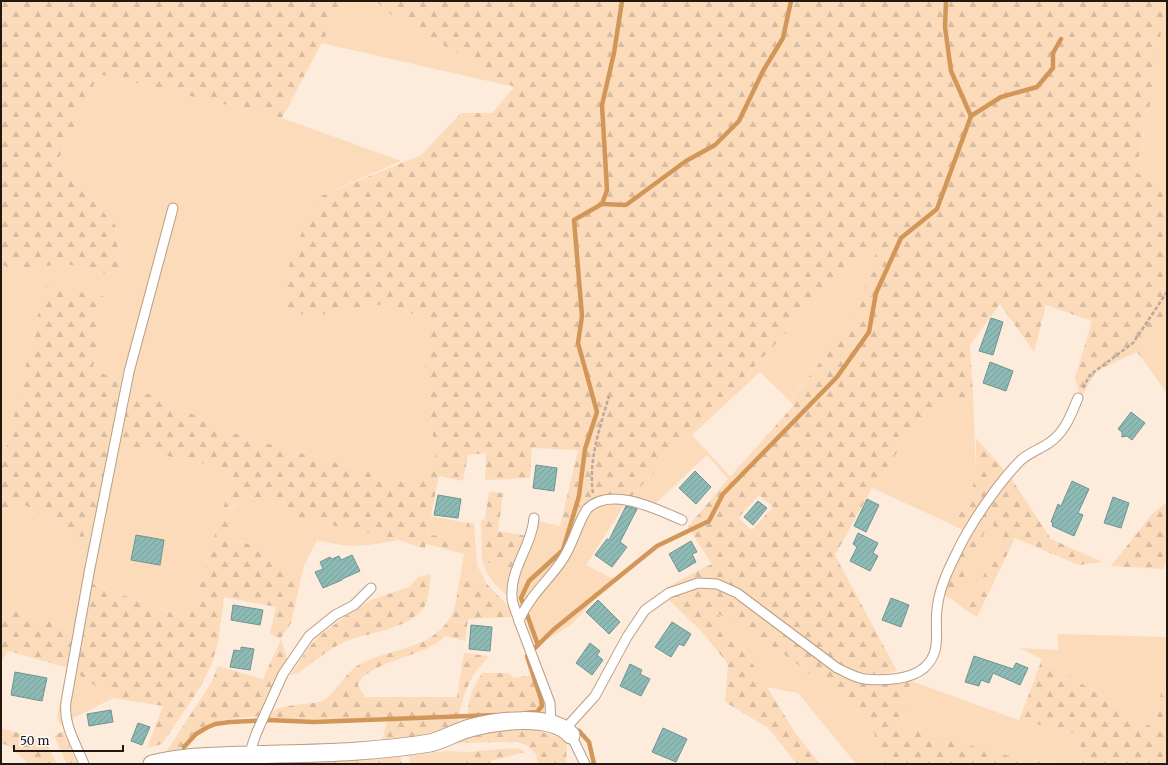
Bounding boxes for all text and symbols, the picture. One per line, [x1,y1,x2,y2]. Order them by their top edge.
scale bar [14,727,123,753]
text: 50 m [20,733,49,748]

